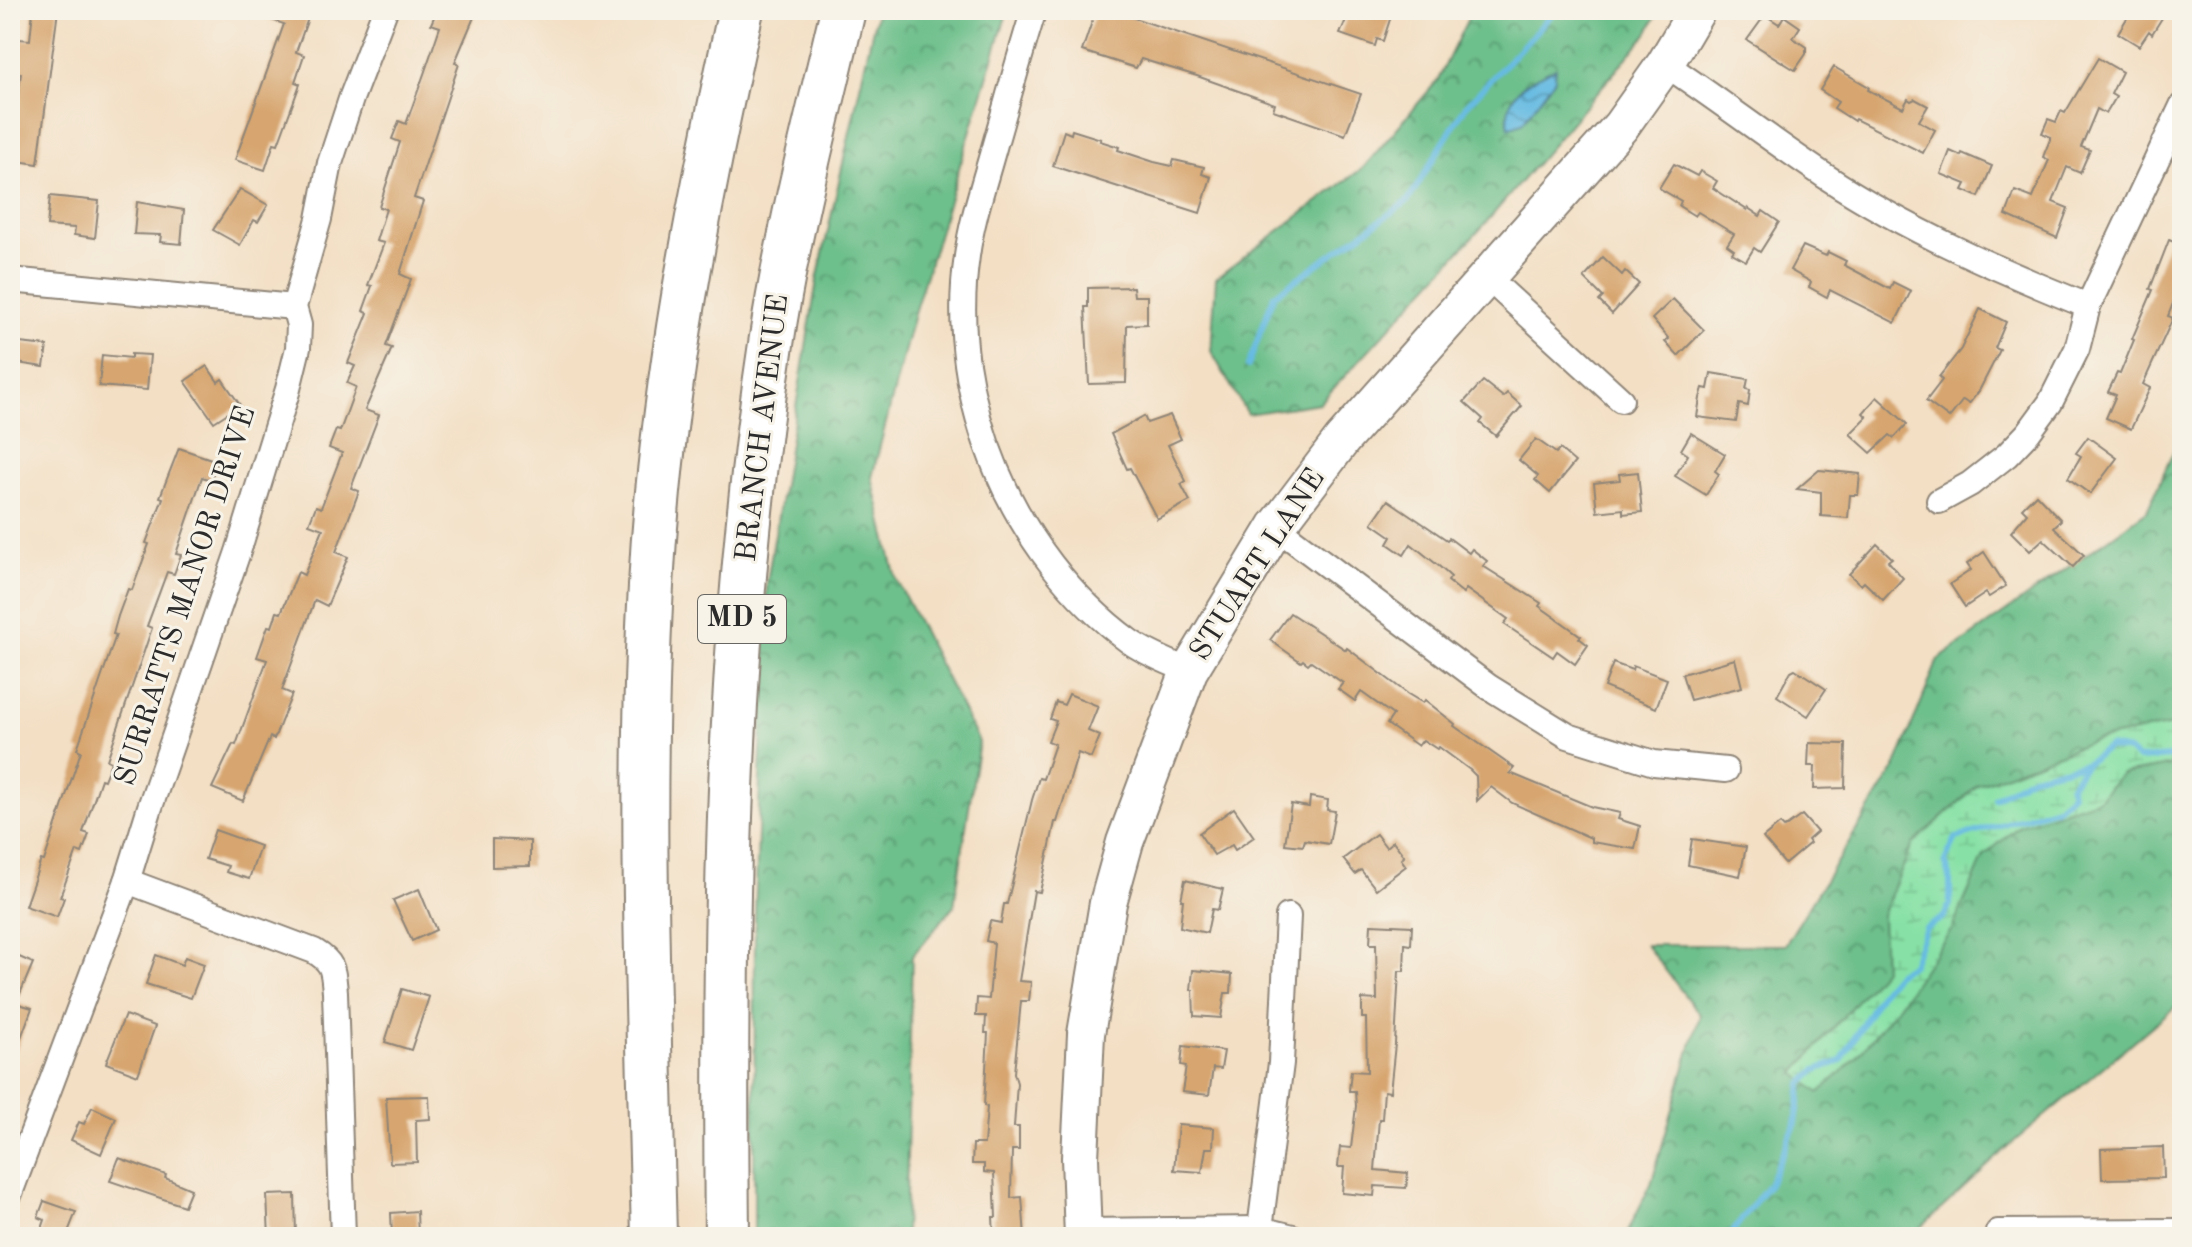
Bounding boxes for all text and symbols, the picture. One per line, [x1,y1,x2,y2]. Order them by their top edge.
street label: BRANCH AVENUE [732,292,794,564]
street label: SURRATTS MANOR DRIVE [110,403,262,789]
street label: STUART LANE [1185,464,1331,666]
road number: MD 5 [698,595,786,643]

